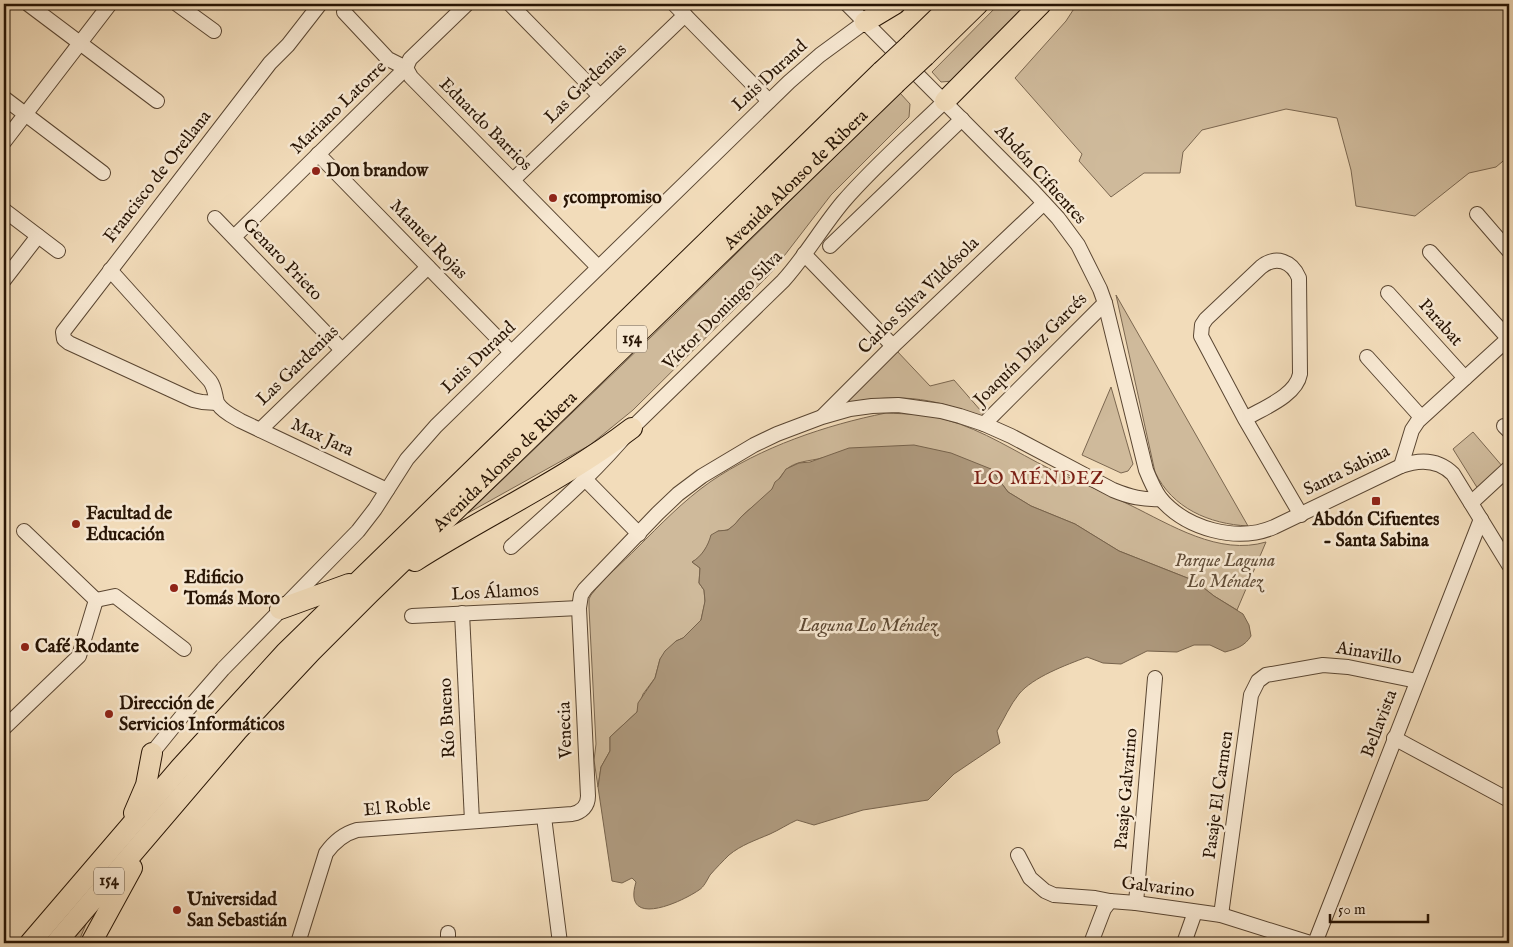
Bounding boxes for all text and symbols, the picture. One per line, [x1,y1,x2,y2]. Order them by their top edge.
street label: Luis Durand [728,35,813,117]
street label: Las Gardenias [540,39,632,129]
street label: Mariano Latorre [286,56,392,160]
street label: Eduardo Barrios [433,73,537,177]
street label: Avenida Alonso de Ribera [718,104,873,256]
street label: Francisco de Orellana [99,106,217,248]
street label: Abdón Cifuentes [988,120,1091,230]
place label: Don brandow [326,160,429,183]
marker: Don brandow [310,165,322,177]
place label: 5compromiso [563,187,662,210]
marker: 5compromiso [547,192,559,204]
street label: Manuel Rojas [384,195,472,285]
street label: Genaro Prieto [237,214,327,306]
street label: Carlos Silva Vildósola [854,232,985,360]
street label: Víctor Domingo Silva [657,246,788,377]
street label: Joaquín Díaz Garcés [968,288,1093,413]
street label: Parabat [1413,294,1467,352]
street label: Luis Durand [437,317,521,399]
street label: Las Gardenias [252,321,344,411]
road number: 154 [617,326,647,352]
street label: Avenida Alonso de Ribera [428,386,583,538]
street label: Max Jara [287,414,357,463]
street label: Santa Sabina [1300,440,1394,502]
district label: LO MÉNDEZ [973,466,1105,491]
marker: Abdón Cifuentes - Santa Sabina [1370,495,1382,507]
place label: Facultad de Educación [86,503,173,547]
place label: Abdón Cifuentes - Santa Sabina [1312,509,1440,553]
marker: Facultad de Educación [70,518,82,530]
park label: Parque Laguna Lo Méndez [1175,550,1275,594]
place label: Edificio Tomás Moro [183,567,280,611]
street label: Los Álamos [451,577,539,607]
marker: Edificio Tomás Moro [168,582,180,594]
water label: Laguna Lo Méndez [798,614,939,638]
place label: Café Rodante [35,636,140,659]
street label: Ainavillo [1333,637,1404,671]
marker: Café Rodante [19,641,31,653]
street label: Río Bueno [434,677,462,759]
street label: Bellavista [1357,687,1403,761]
place label: Dirección de Servicios Informáticos [119,693,285,737]
street label: Venecia [553,701,579,760]
marker: Dirección de Servicios Informáticos [103,708,115,720]
street label: Pasaje Galvarino [1110,727,1144,851]
street label: Pasaje El Carmen [1199,729,1239,860]
street label: El Roble [362,794,432,822]
road number: 154 [94,868,124,894]
street label: Galvarino [1120,872,1196,904]
place label: Universidad San Sebastián [186,889,288,933]
scale bar [1330,892,1428,924]
text: 50 m [1338,900,1366,919]
marker: Universidad San Sebastián [171,904,183,916]

